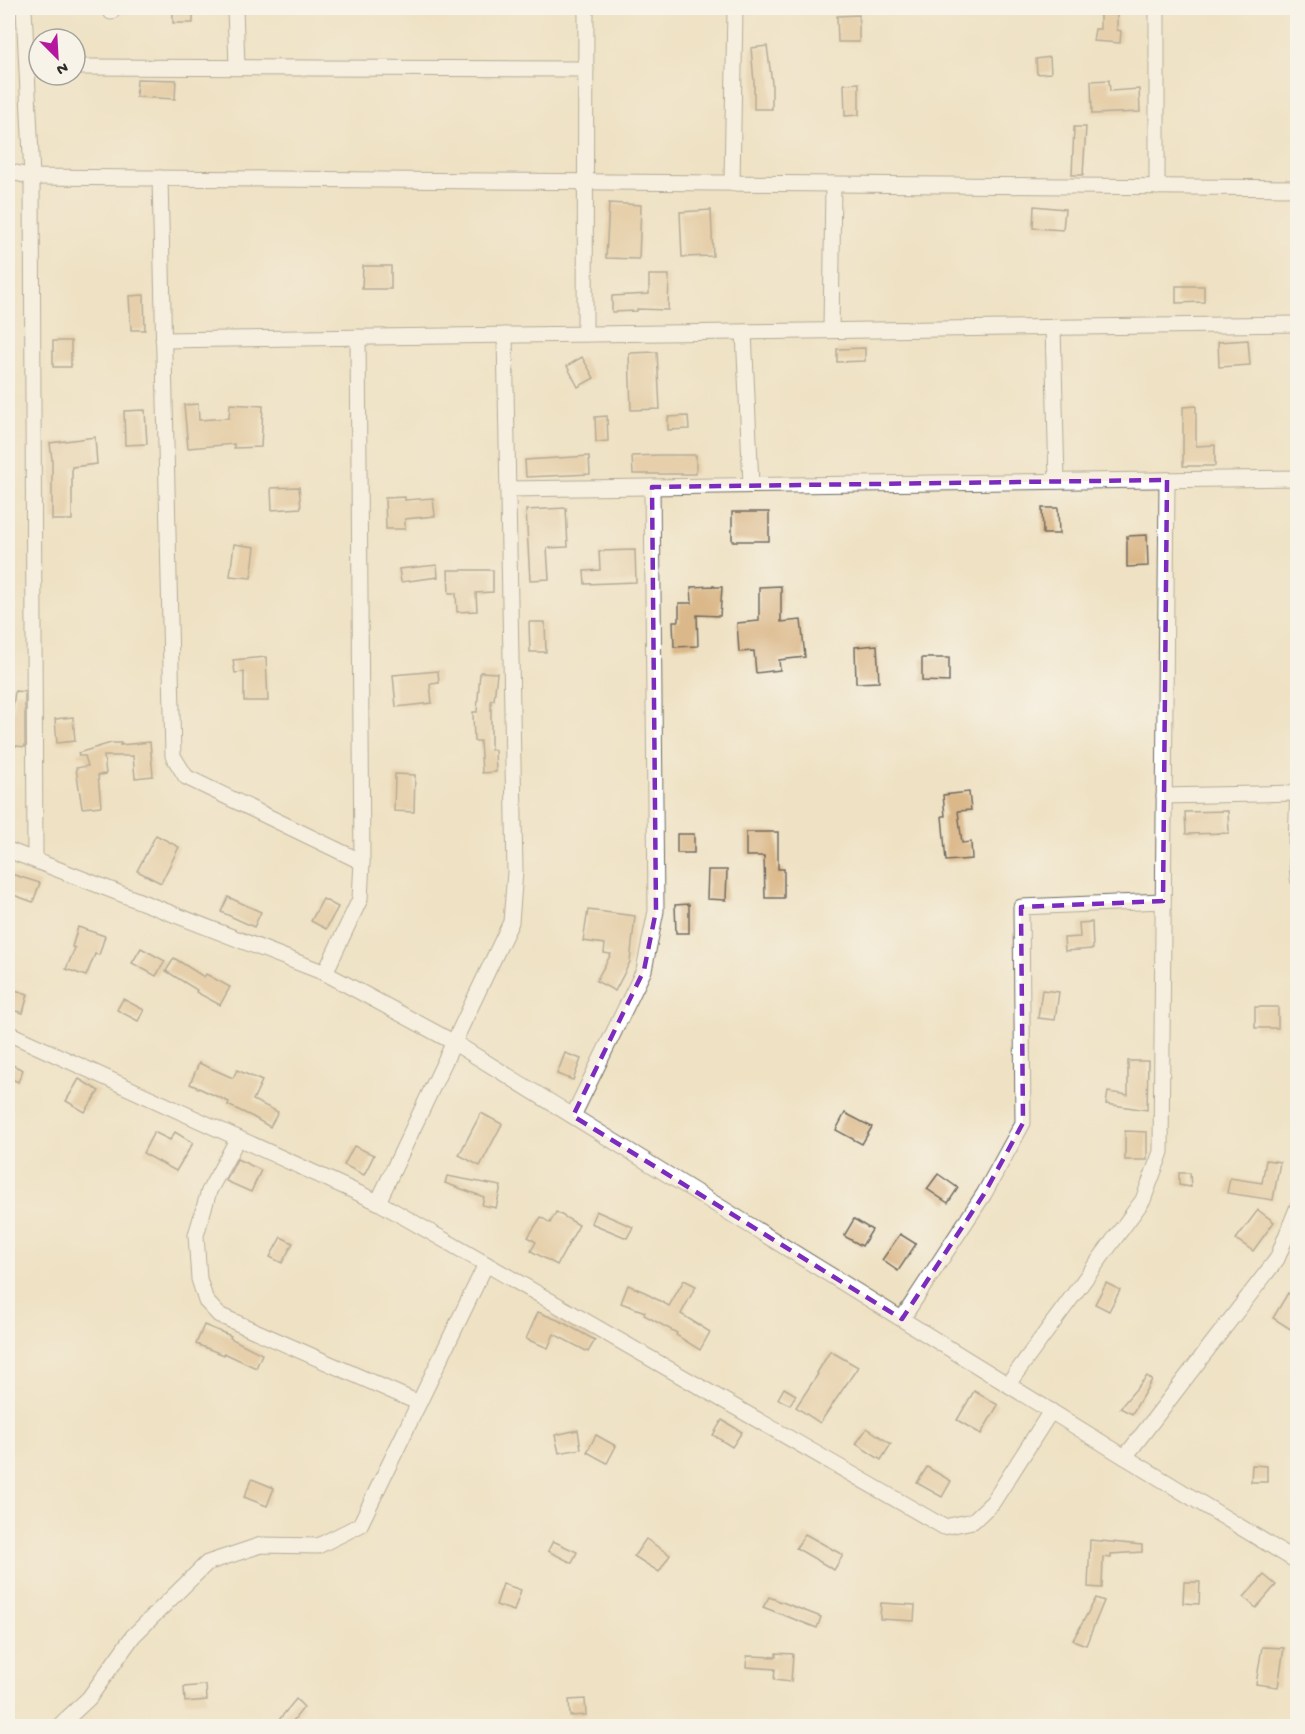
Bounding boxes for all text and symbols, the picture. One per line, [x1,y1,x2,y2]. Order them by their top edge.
north arrow [27,27,87,87]
text: N [53,57,70,79]

